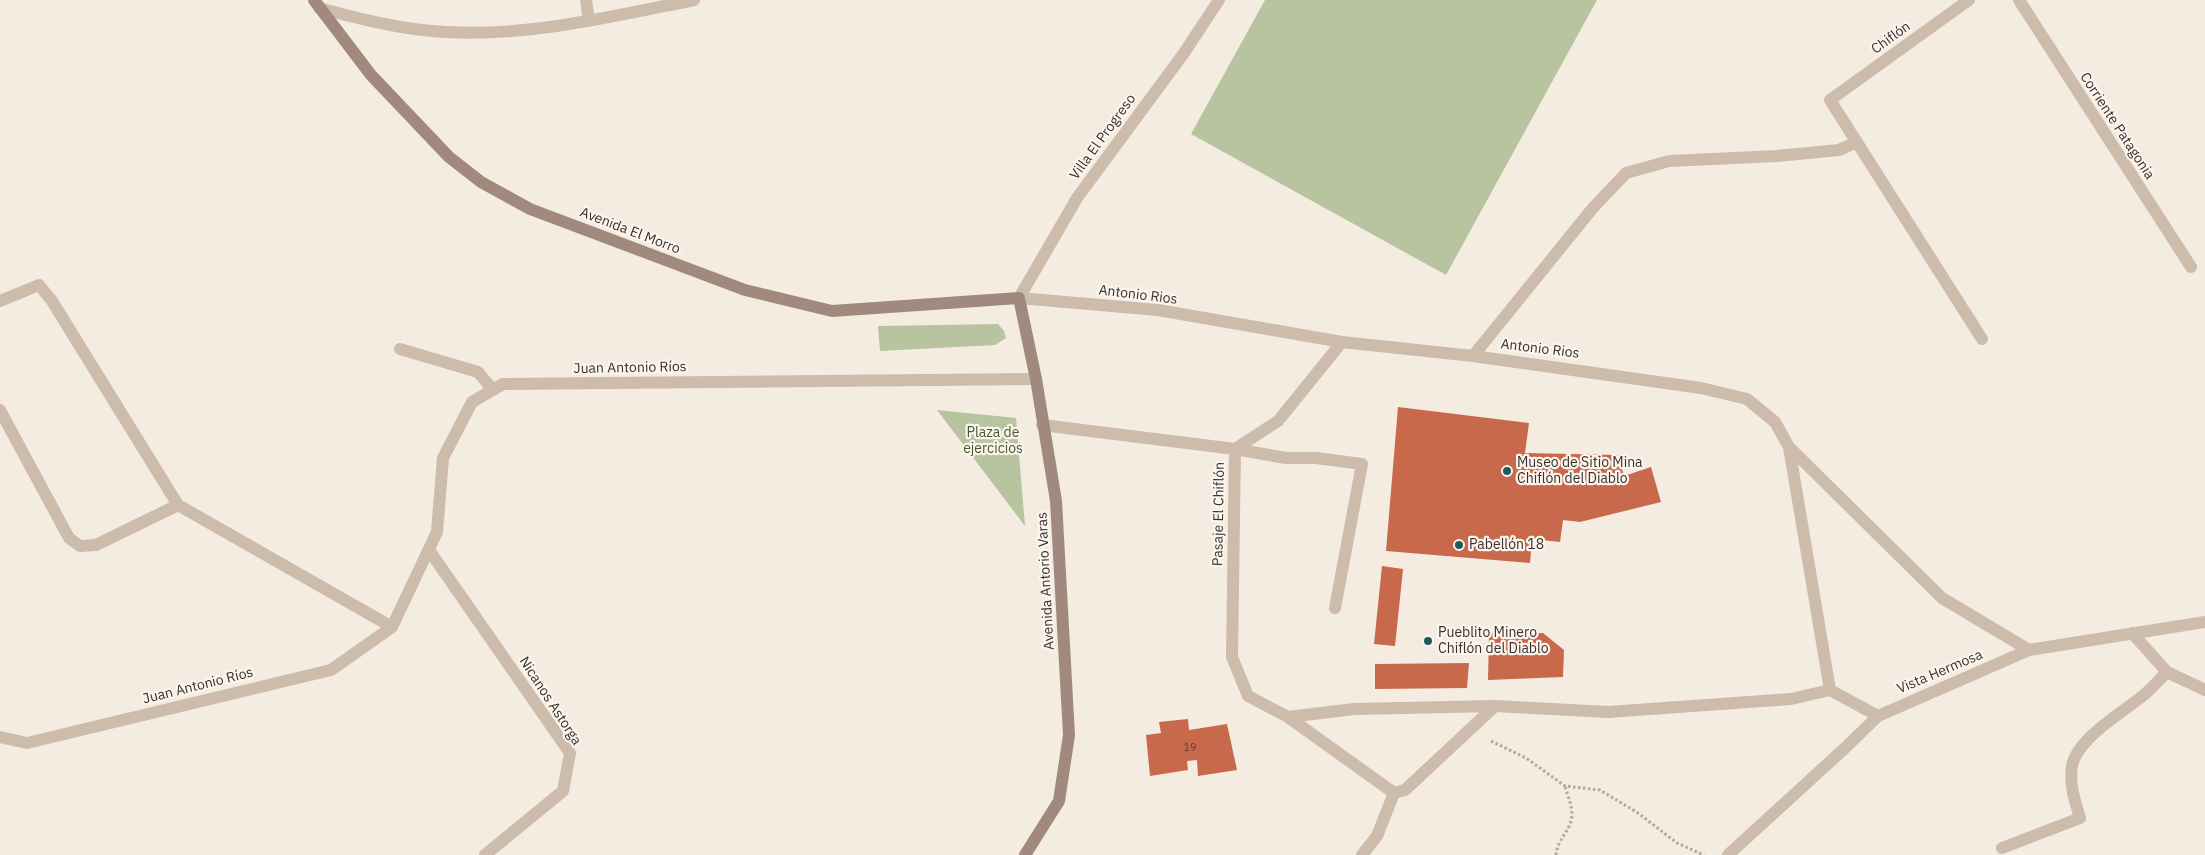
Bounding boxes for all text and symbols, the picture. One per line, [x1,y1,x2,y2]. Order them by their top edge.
street label: Chiflón [1868,18,1914,58]
street label: Corriente Patagonia [2076,69,2158,183]
street label: Villa El Progreso [1066,91,1140,183]
street label: Avenida El Morro [577,204,683,258]
street label: Antonio Rios [1098,282,1178,308]
street label: Antonio Rios [1500,336,1580,362]
street label: Juan Antonio Ríos [573,359,687,377]
park label: Plaza de ejercicios [963,425,1023,458]
place label: Museo de Sitio Mina Chiflón del Diablo [1517,455,1643,488]
street label: Pasaje El Chiflón [1210,462,1228,566]
marker: Museo de Sitio Mina Chiflón del Diablo [1501,465,1513,477]
street label: Avenida Antorio Varas [1034,512,1058,650]
place label: Pabellón 18 [1469,537,1544,553]
marker: Pabellón 18 [1453,539,1465,551]
place label: Pueblito Minero Chiflón del Diablo [1438,625,1549,658]
marker: Pueblito Minero Chiflón del Diablo [1422,635,1434,647]
street label: Vista Hermosa [1895,646,1985,698]
street label: Nicanos Astorga [515,654,585,748]
street label: Juan Antonio Ríos [141,664,255,708]
house number: 19 [1183,741,1197,755]

